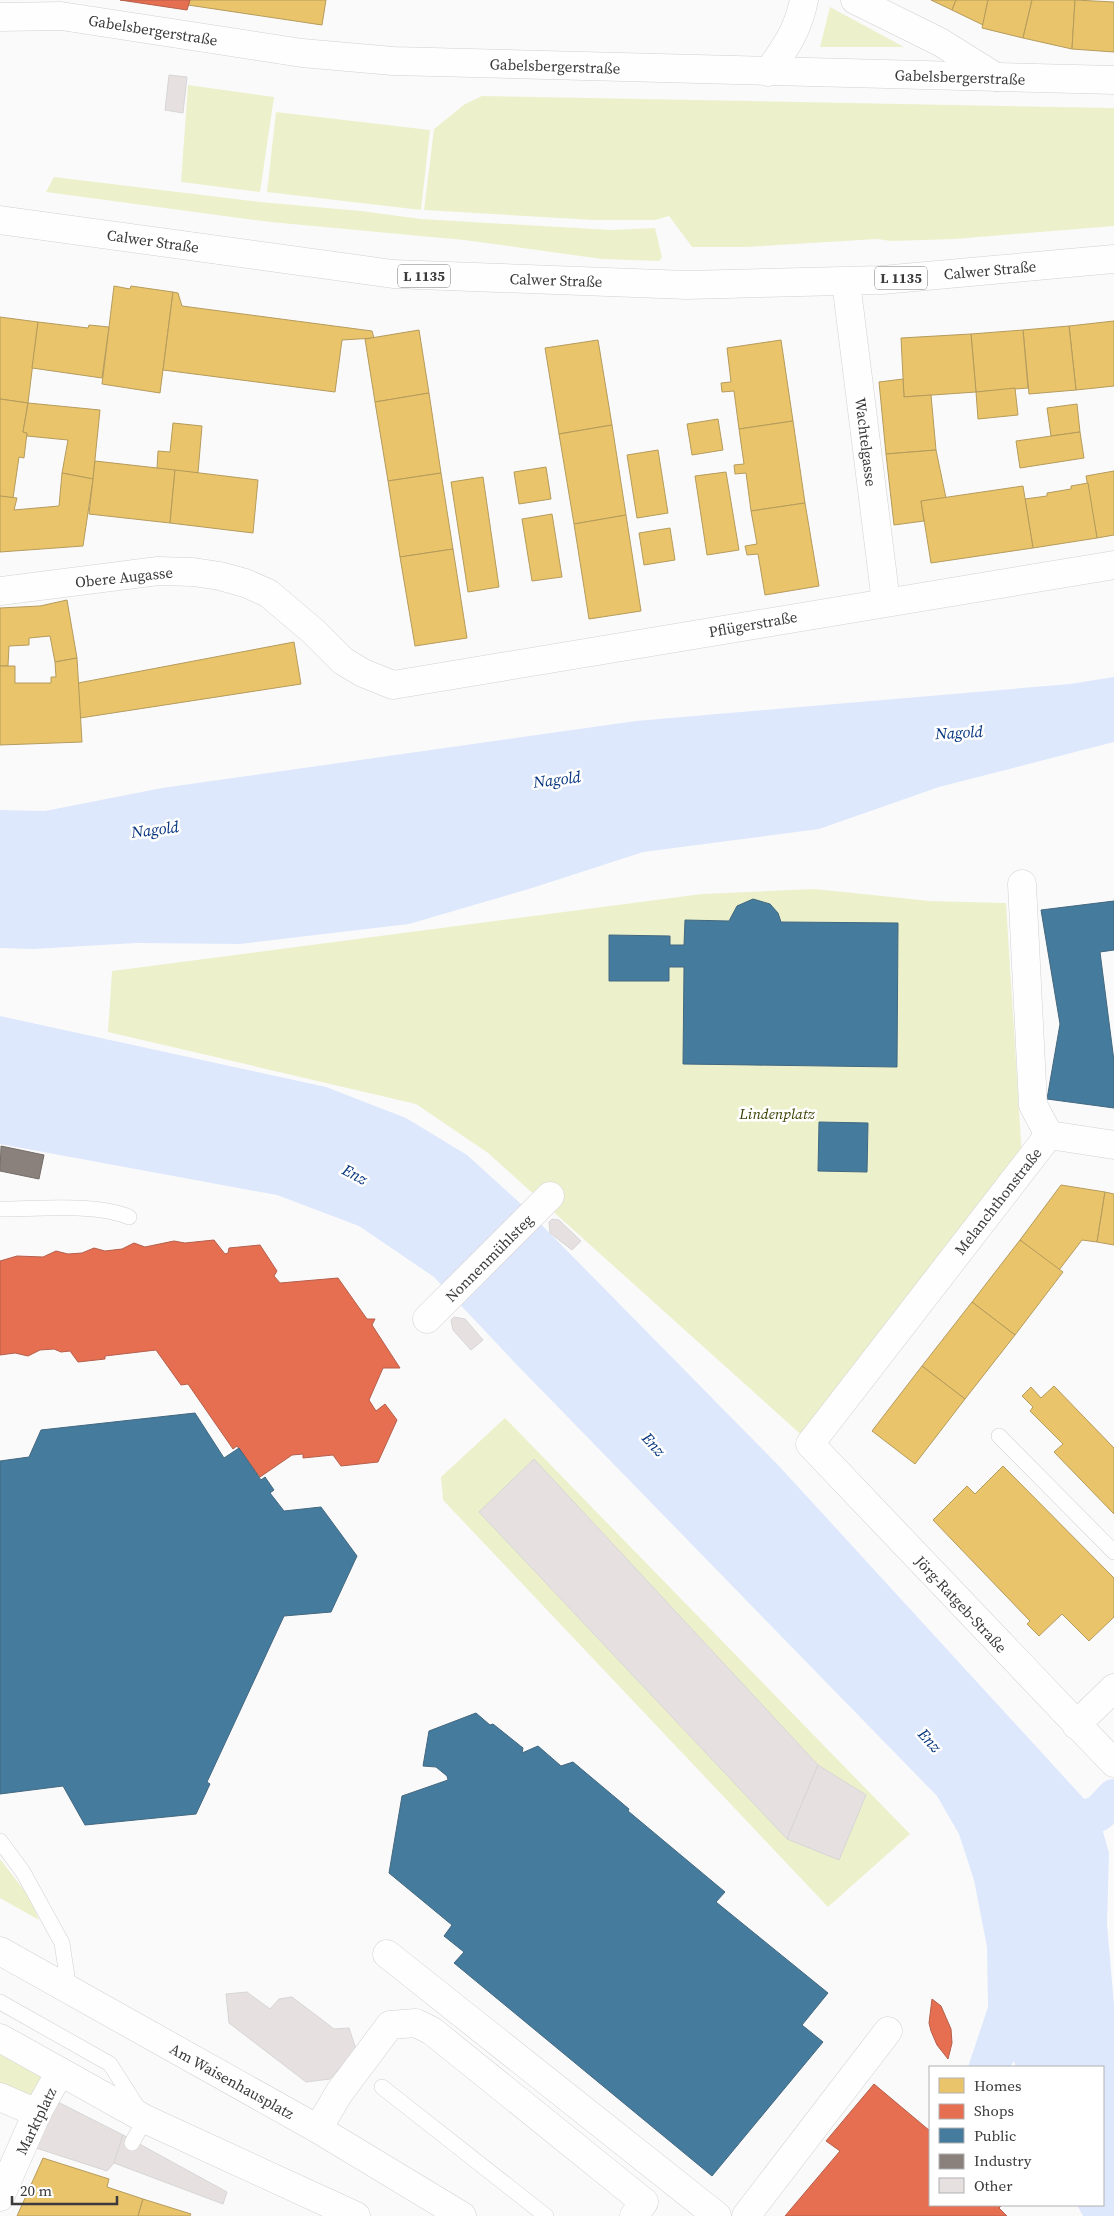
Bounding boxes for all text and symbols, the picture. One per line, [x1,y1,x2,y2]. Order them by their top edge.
street label: Gabelsbergerstraße [87,9,219,51]
street label: Gabelsbergerstraße [489,53,621,79]
street label: Gabelsbergerstraße [894,64,1026,90]
street label: Calwer Straße [106,224,201,258]
street label: Calwer Straße [943,255,1037,285]
road number: L 1135 [398,264,450,288]
road number: L 1135 [875,266,927,290]
street label: Calwer Straße [509,268,603,292]
street label: Wachtelgasse [850,396,882,488]
street label: Obere Augasse [74,561,174,593]
street label: Pflügerstraße [707,606,799,642]
water label: Nagold [934,720,984,744]
water label: Nagold [531,765,583,793]
water label: Nagold [129,815,181,843]
park label: Lindenplatz [738,1103,816,1124]
street label: Melanchthonstraße [949,1143,1047,1259]
water label: Enz [338,1158,372,1190]
street label: Nonnenmühlsteg [440,1209,538,1307]
water label: Enz [637,1426,671,1461]
street label: Jörg-Ratgeb-Straße [910,1550,1012,1657]
water label: Enz [913,1722,947,1757]
street label: Am Waisenhausplatz [166,2038,298,2124]
legend [929,2066,1104,2206]
text: Homes [974,2075,1021,2096]
street label: Marktplatz [11,2084,61,2158]
text: Shops [974,2100,1014,2121]
text: Public [974,2125,1016,2146]
text: Industry [974,2150,1032,2171]
scale bar [12,2174,118,2206]
text: Other [974,2175,1013,2196]
text: 20 m [20,2180,52,2201]

